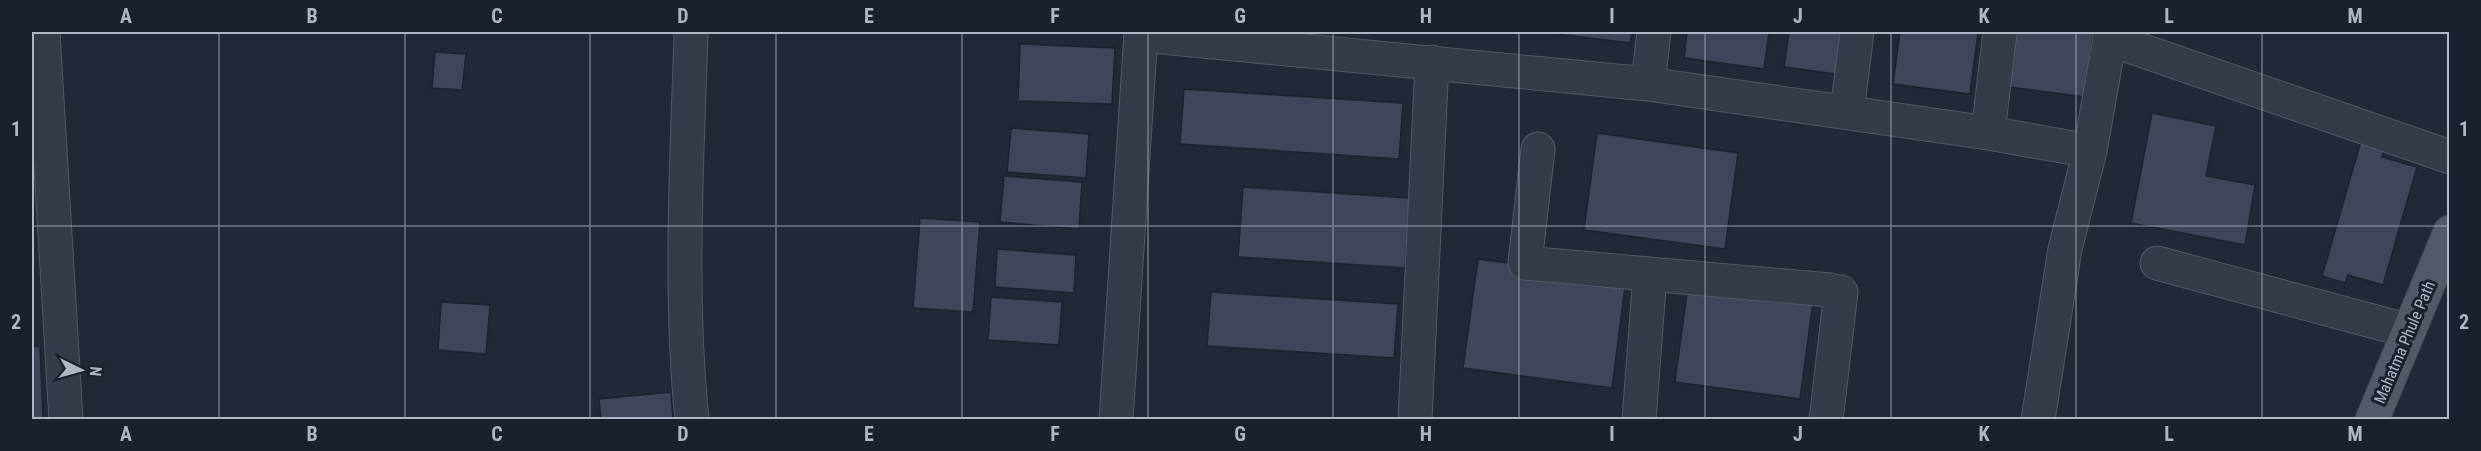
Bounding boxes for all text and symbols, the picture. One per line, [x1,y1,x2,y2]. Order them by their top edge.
text: A [120,4,132,28]
text: B [306,4,318,28]
text: C [491,4,503,28]
text: D [677,4,689,28]
text: E [864,4,874,28]
text: F [1050,4,1060,28]
text: G [1234,4,1246,28]
text: H [1420,4,1432,28]
text: I [1609,4,1615,28]
text: J [1793,4,1803,28]
text: K [1978,4,1990,28]
text: L [2164,4,2174,28]
text: M [2347,4,2363,28]
text: 1 [11,117,21,141]
text: 1 [2459,117,2469,141]
street label: Mahatma Phule Path [2370,278,2439,406]
text: 2 [11,310,21,334]
text: 2 [2459,310,2469,334]
north arrow [51,340,111,400]
text: N [86,366,105,377]
text: A [120,422,132,446]
text: B [306,422,318,446]
text: C [491,422,503,446]
text: D [677,422,689,446]
text: E [864,422,874,446]
text: F [1050,422,1060,446]
text: G [1234,422,1246,446]
text: H [1420,422,1432,446]
text: I [1609,422,1615,446]
text: J [1793,422,1803,446]
text: K [1978,422,1990,446]
text: L [2164,422,2174,446]
text: M [2347,422,2363,446]

